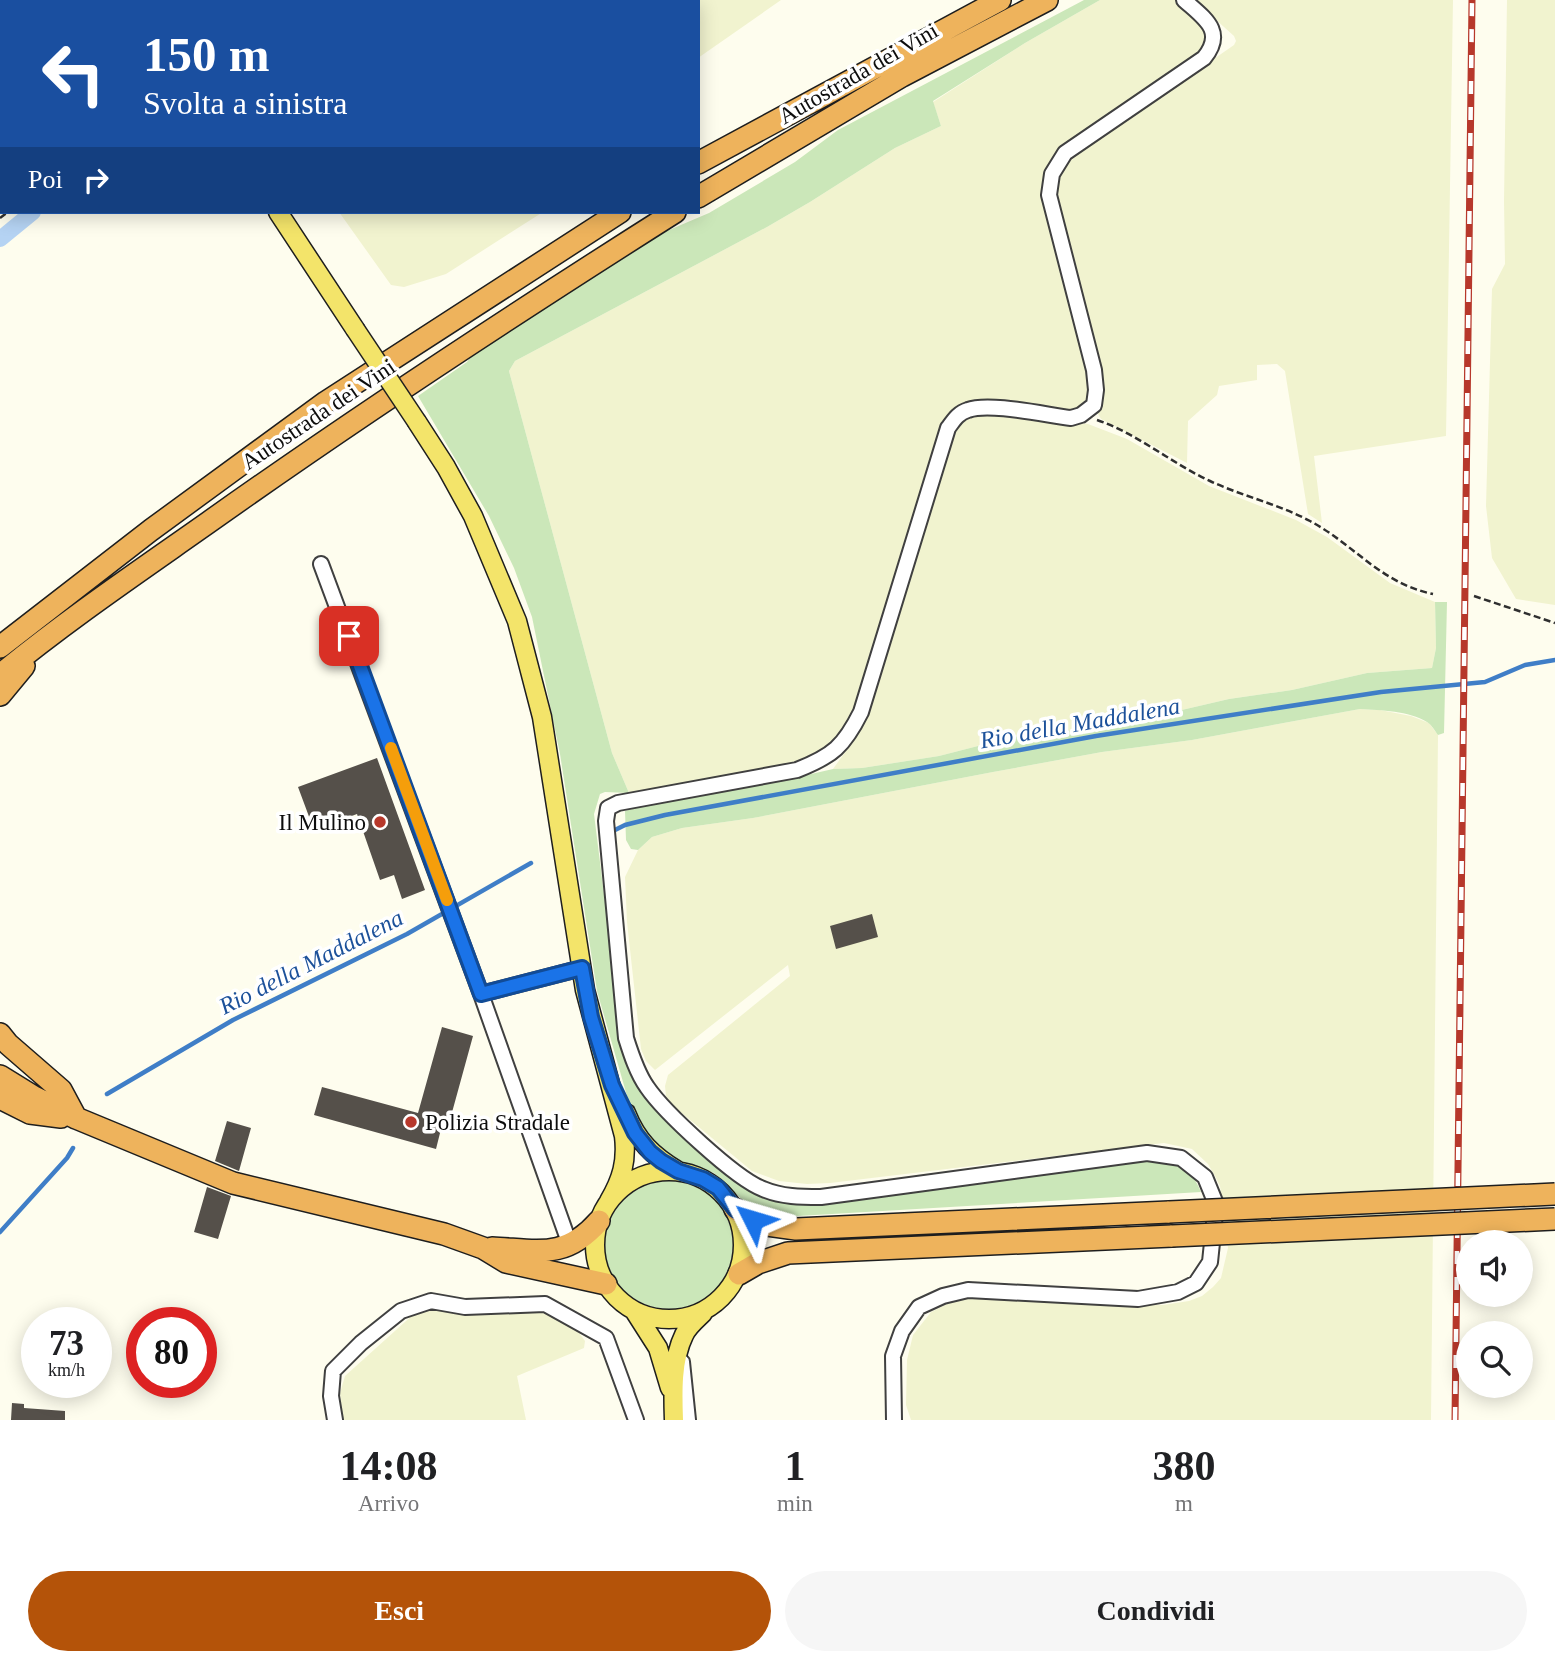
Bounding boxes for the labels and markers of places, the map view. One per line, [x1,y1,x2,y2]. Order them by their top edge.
pin [319,606,379,666]
place label: Il Mulino [278,810,366,835]
marker: Il Mulino [372,814,388,830]
place label: Polizia Stradale [425,1110,570,1135]
marker: Polizia Stradale [403,1114,419,1130]

